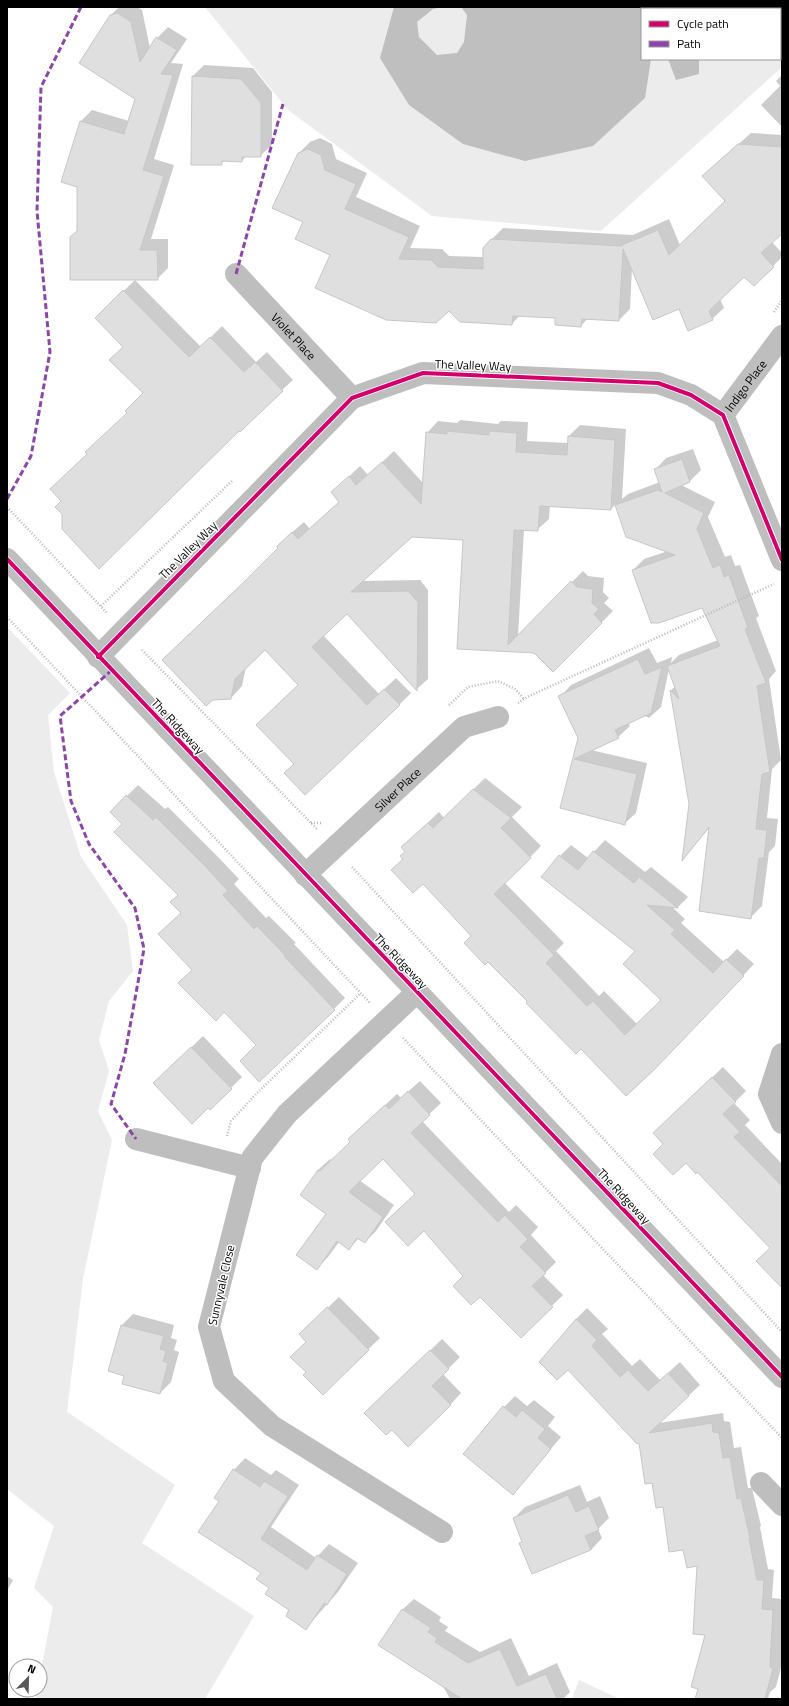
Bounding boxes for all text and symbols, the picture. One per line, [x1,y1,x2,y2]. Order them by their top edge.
legend [641,8,781,60]
text: Cycle path [677,14,729,33]
text: Path [677,34,701,53]
street label: Violet Place [267,308,321,364]
street label: The Valley Way [435,354,512,376]
street label: Indigo Place [719,355,771,415]
street label: The Valley Way [154,516,222,584]
street label: The Ridgeway [147,694,209,759]
street label: Silver Place [370,763,425,816]
street label: The Ridgeway [370,929,433,993]
street label: The Ridgeway [593,1164,655,1229]
street label: Sunnyvale Close [203,1243,239,1327]
north arrow [8,1658,48,1698]
text: N [25,1660,39,1678]

